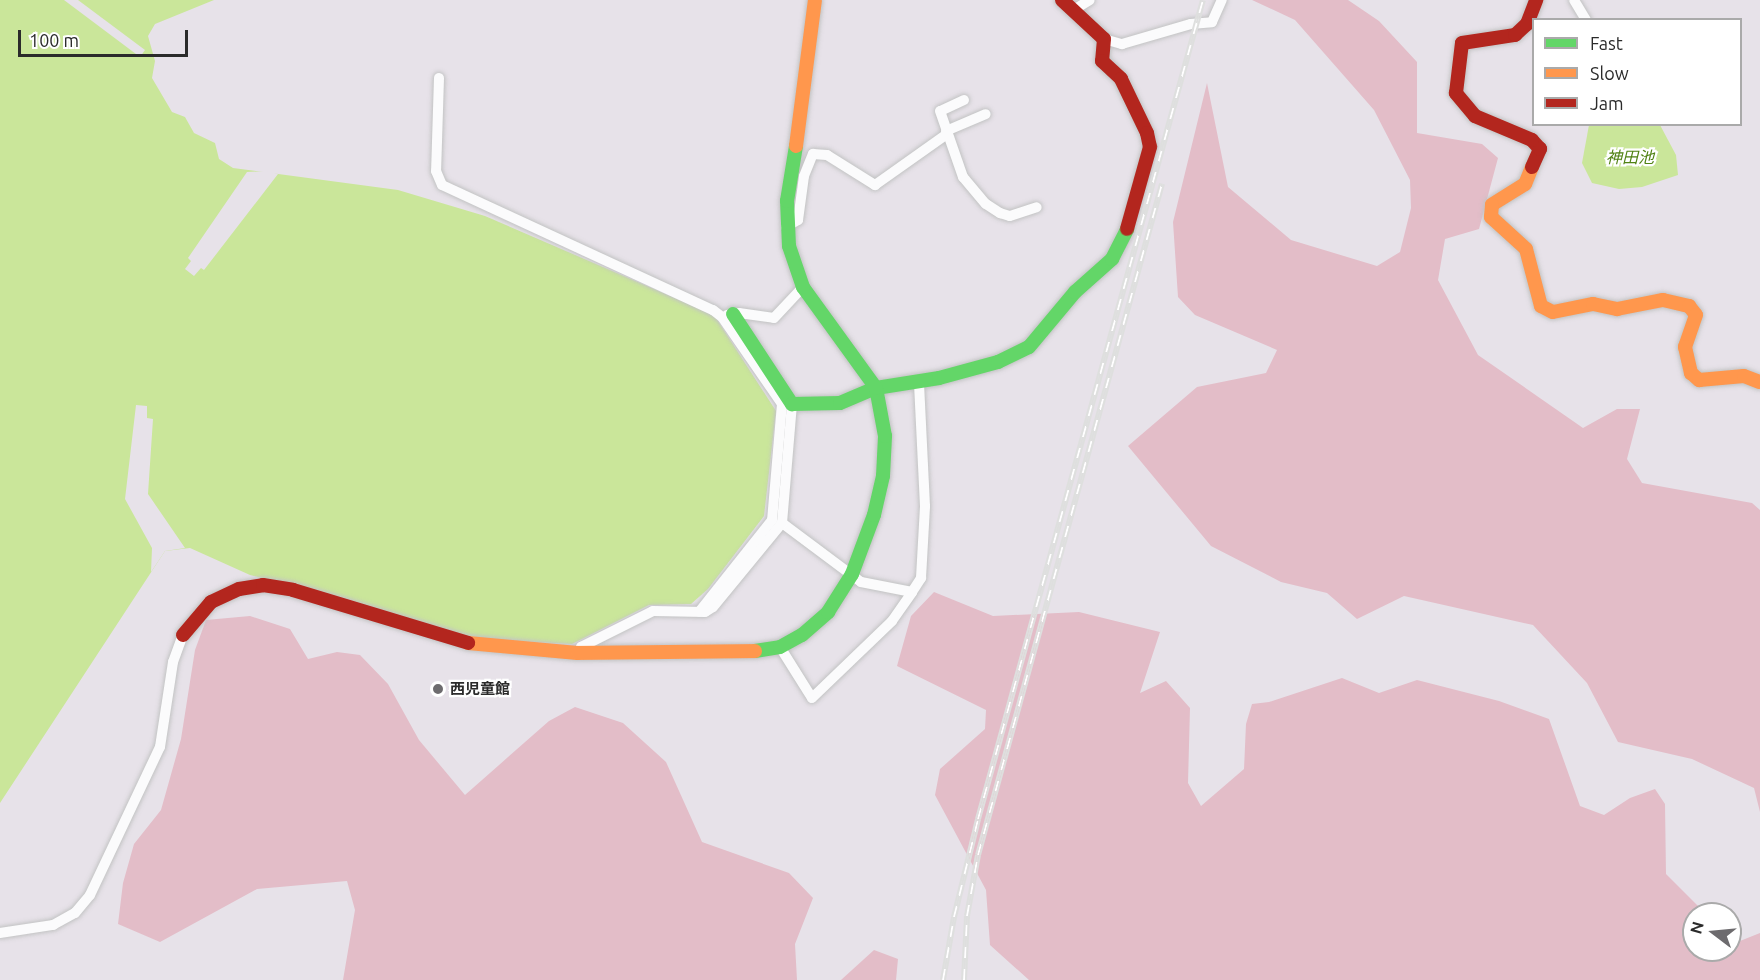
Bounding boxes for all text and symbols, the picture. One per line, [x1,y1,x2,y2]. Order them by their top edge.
scale bar [21,18,190,56]
legend [1532,18,1742,126]
text: 100 m [29,30,79,50]
text: Fast [1590,33,1623,53]
text: Slow [1590,63,1629,83]
text: Jam [1590,93,1624,113]
water label: 神田池 [1606,147,1654,167]
place label: 西児童館 [450,680,510,698]
marker: 西児童館 [431,682,445,696]
north arrow [1682,902,1742,962]
text: N [1686,919,1707,936]

